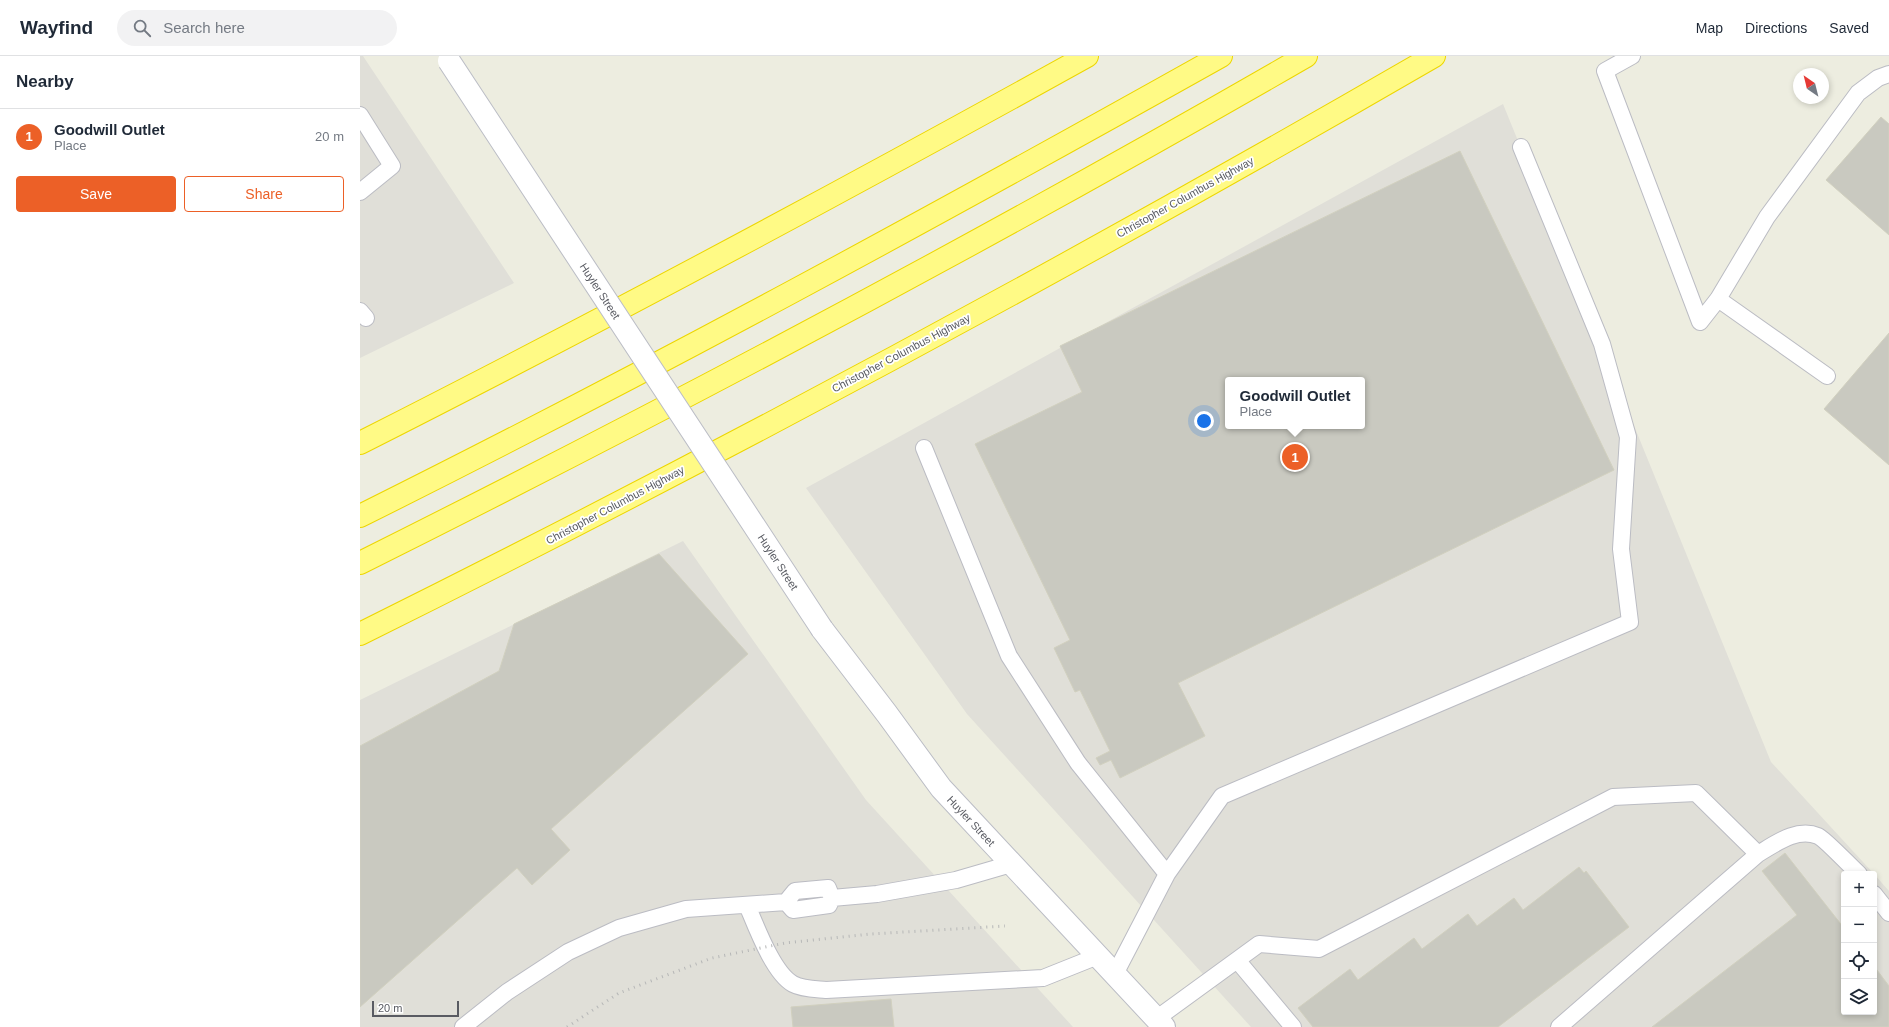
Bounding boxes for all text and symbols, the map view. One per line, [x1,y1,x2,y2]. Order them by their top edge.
search box [117,10,397,46]
text: Wayfind [20,17,93,38]
icon: search [131,17,153,39]
text: Search here [163,19,245,36]
text: Map [1696,20,1723,36]
text: Directions [1745,20,1807,36]
text: Saved [1829,20,1869,36]
north arrow [1793,68,1829,104]
text: Nearby [16,72,74,91]
text: Goodwill Outlet [54,121,165,138]
text: 1 [25,129,33,144]
text: 20 m [315,129,344,144]
text: Place [54,138,87,153]
street label: Christopher Columbus Highway [1114,154,1256,240]
button: Save [16,176,176,212]
button: Share [184,176,344,212]
street label: Huyler Street [577,261,623,321]
street label: Christopher Columbus Highway [830,311,973,395]
popup [1225,377,1365,429]
text: Goodwill Outlet [1240,387,1350,404]
text: Place [1240,404,1272,419]
your location [1194,411,1214,431]
pin: 1 [1282,442,1308,472]
street label: Christopher Columbus Highway [544,463,687,547]
street label: Huyler Street [755,532,801,592]
street label: Huyler Street [945,793,997,849]
map controls [1841,871,1877,1015]
button: + [1841,871,1877,907]
button: − [1841,907,1877,943]
button: locate [1841,943,1877,979]
button: layers [1841,979,1877,1015]
scale bar [372,999,459,1018]
text: 20 m [378,1002,402,1014]

